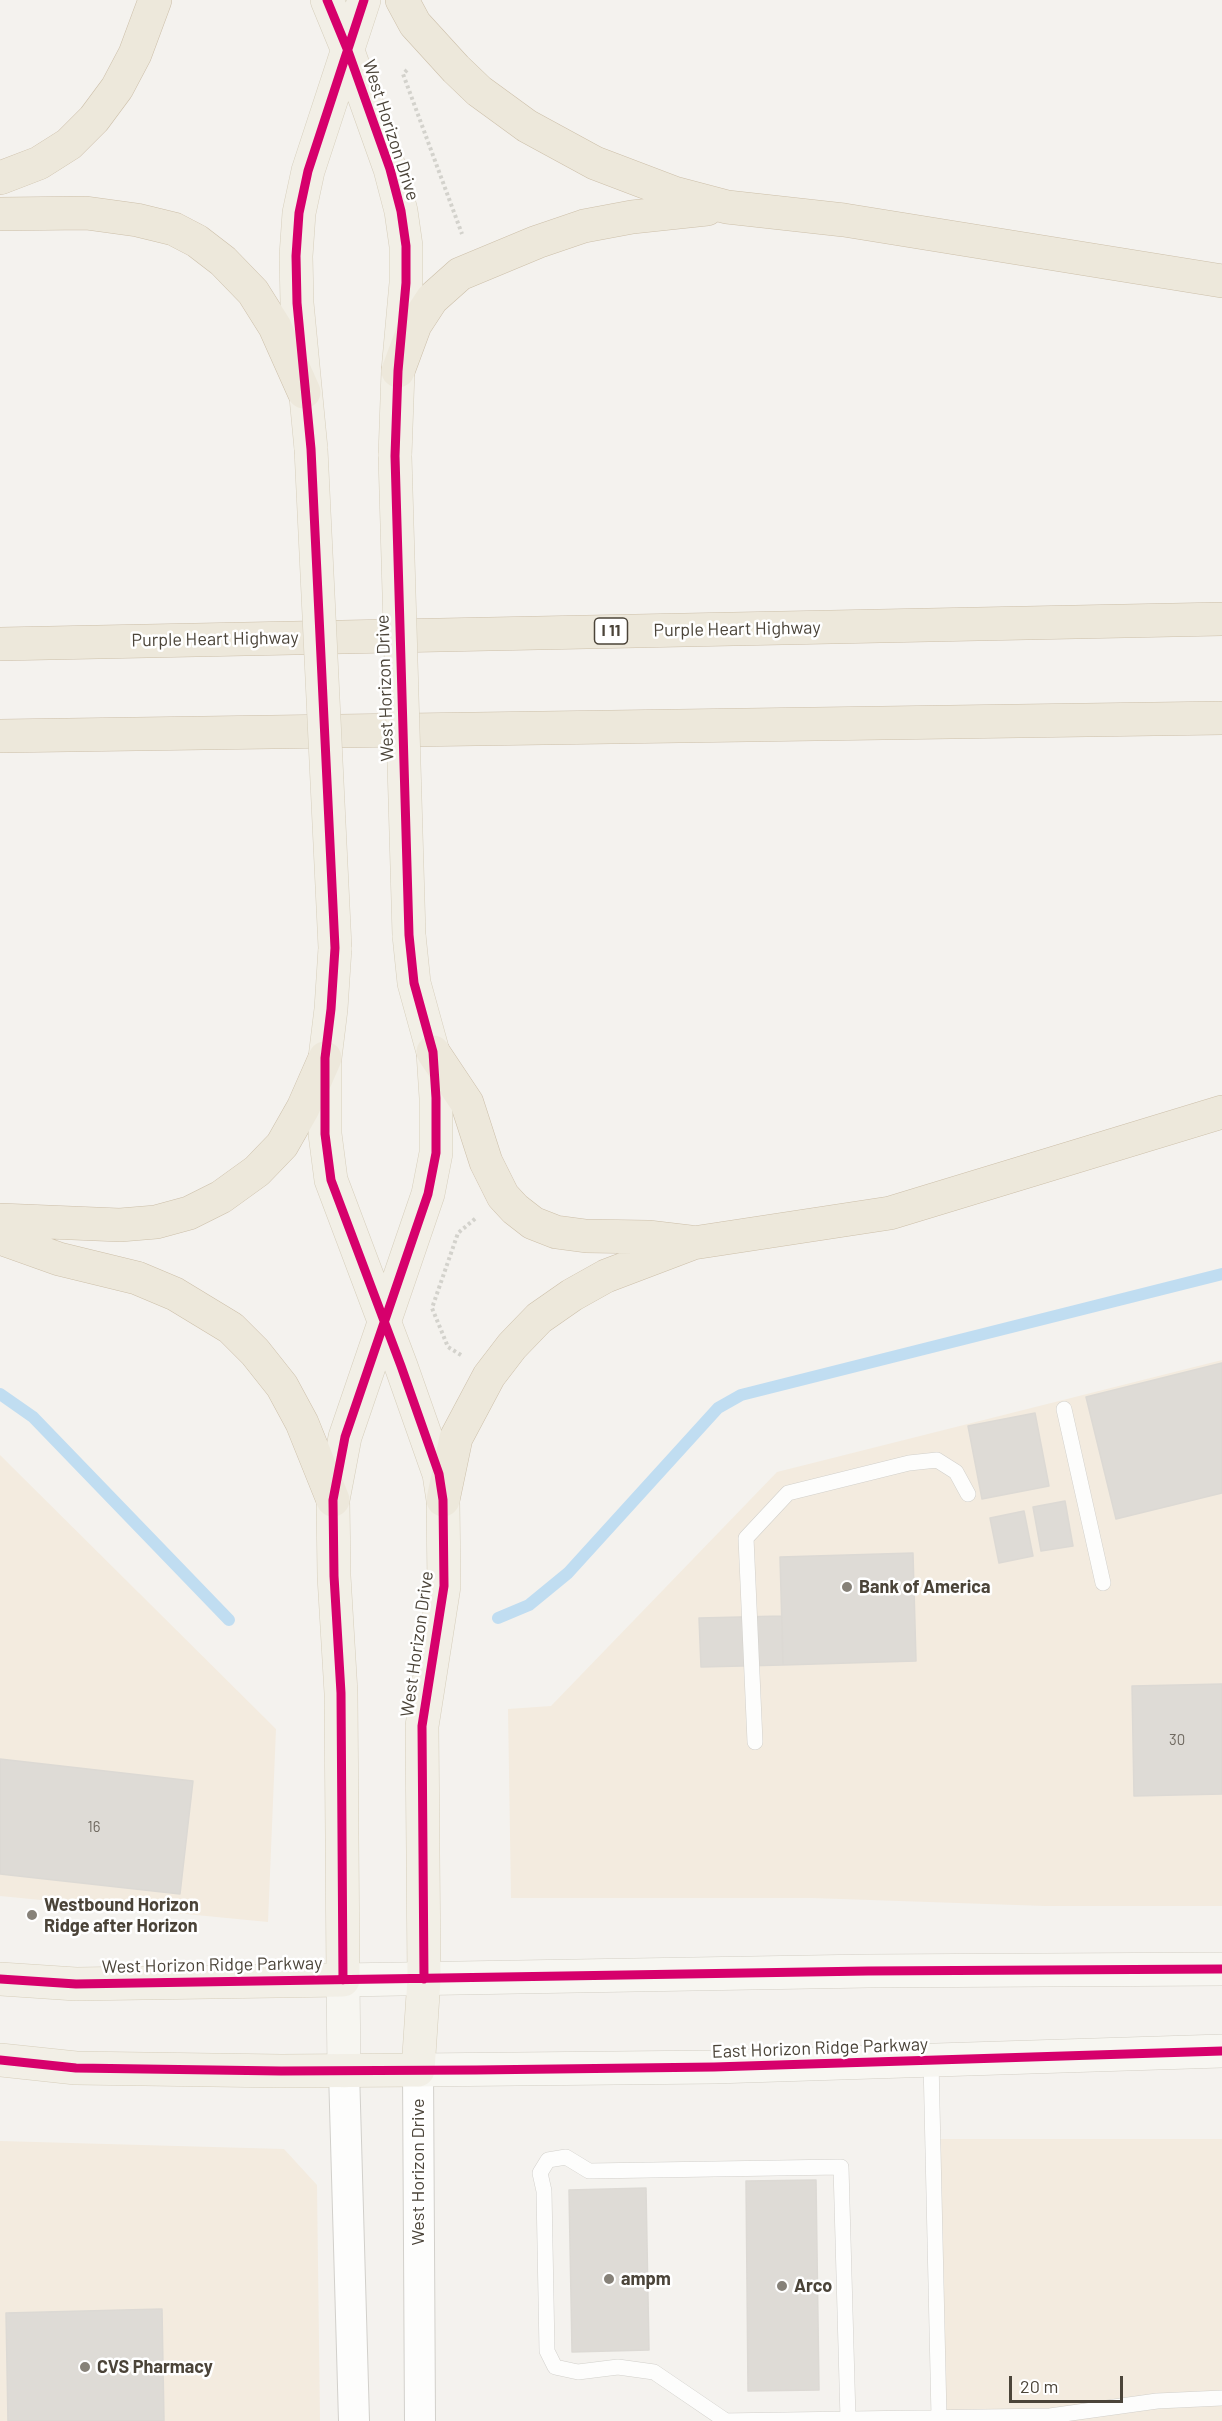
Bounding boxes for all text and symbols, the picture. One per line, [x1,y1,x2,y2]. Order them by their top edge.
street label: West Horizon Drive [358,57,424,203]
street label: West Horizon Drive [372,614,398,762]
street label: Purple Heart Highway [653,617,821,641]
road number: I 11 [594,618,628,644]
street label: Purple Heart Highway [131,627,299,651]
street label: West Horizon Drive [396,1570,438,1718]
place label: Bank of America [859,1576,991,1598]
marker: Bank of America [840,1580,854,1594]
house number: 30 [1169,1731,1185,1749]
house number: 16 [88,1818,100,1836]
place label: Westbound Horizon Ridge after Horizon [44,1894,199,1936]
marker: Westbound Horizon Ridge after Horizon [25,1908,39,1922]
street label: West Horizon Ridge Parkway [101,1952,323,1978]
street label: East Horizon Ridge Parkway [711,2033,929,2063]
street label: West Horizon Drive [407,2098,429,2246]
place label: ampm [621,2268,671,2290]
marker: ampm [602,2272,616,2286]
place label: Arco [794,2275,832,2297]
marker: Arco [775,2279,789,2293]
place label: CVS Pharmacy [97,2356,213,2378]
marker: CVS Pharmacy [78,2360,92,2374]
scale bar [1012,2364,1126,2402]
text: 20 m [1020,2375,1058,2397]

